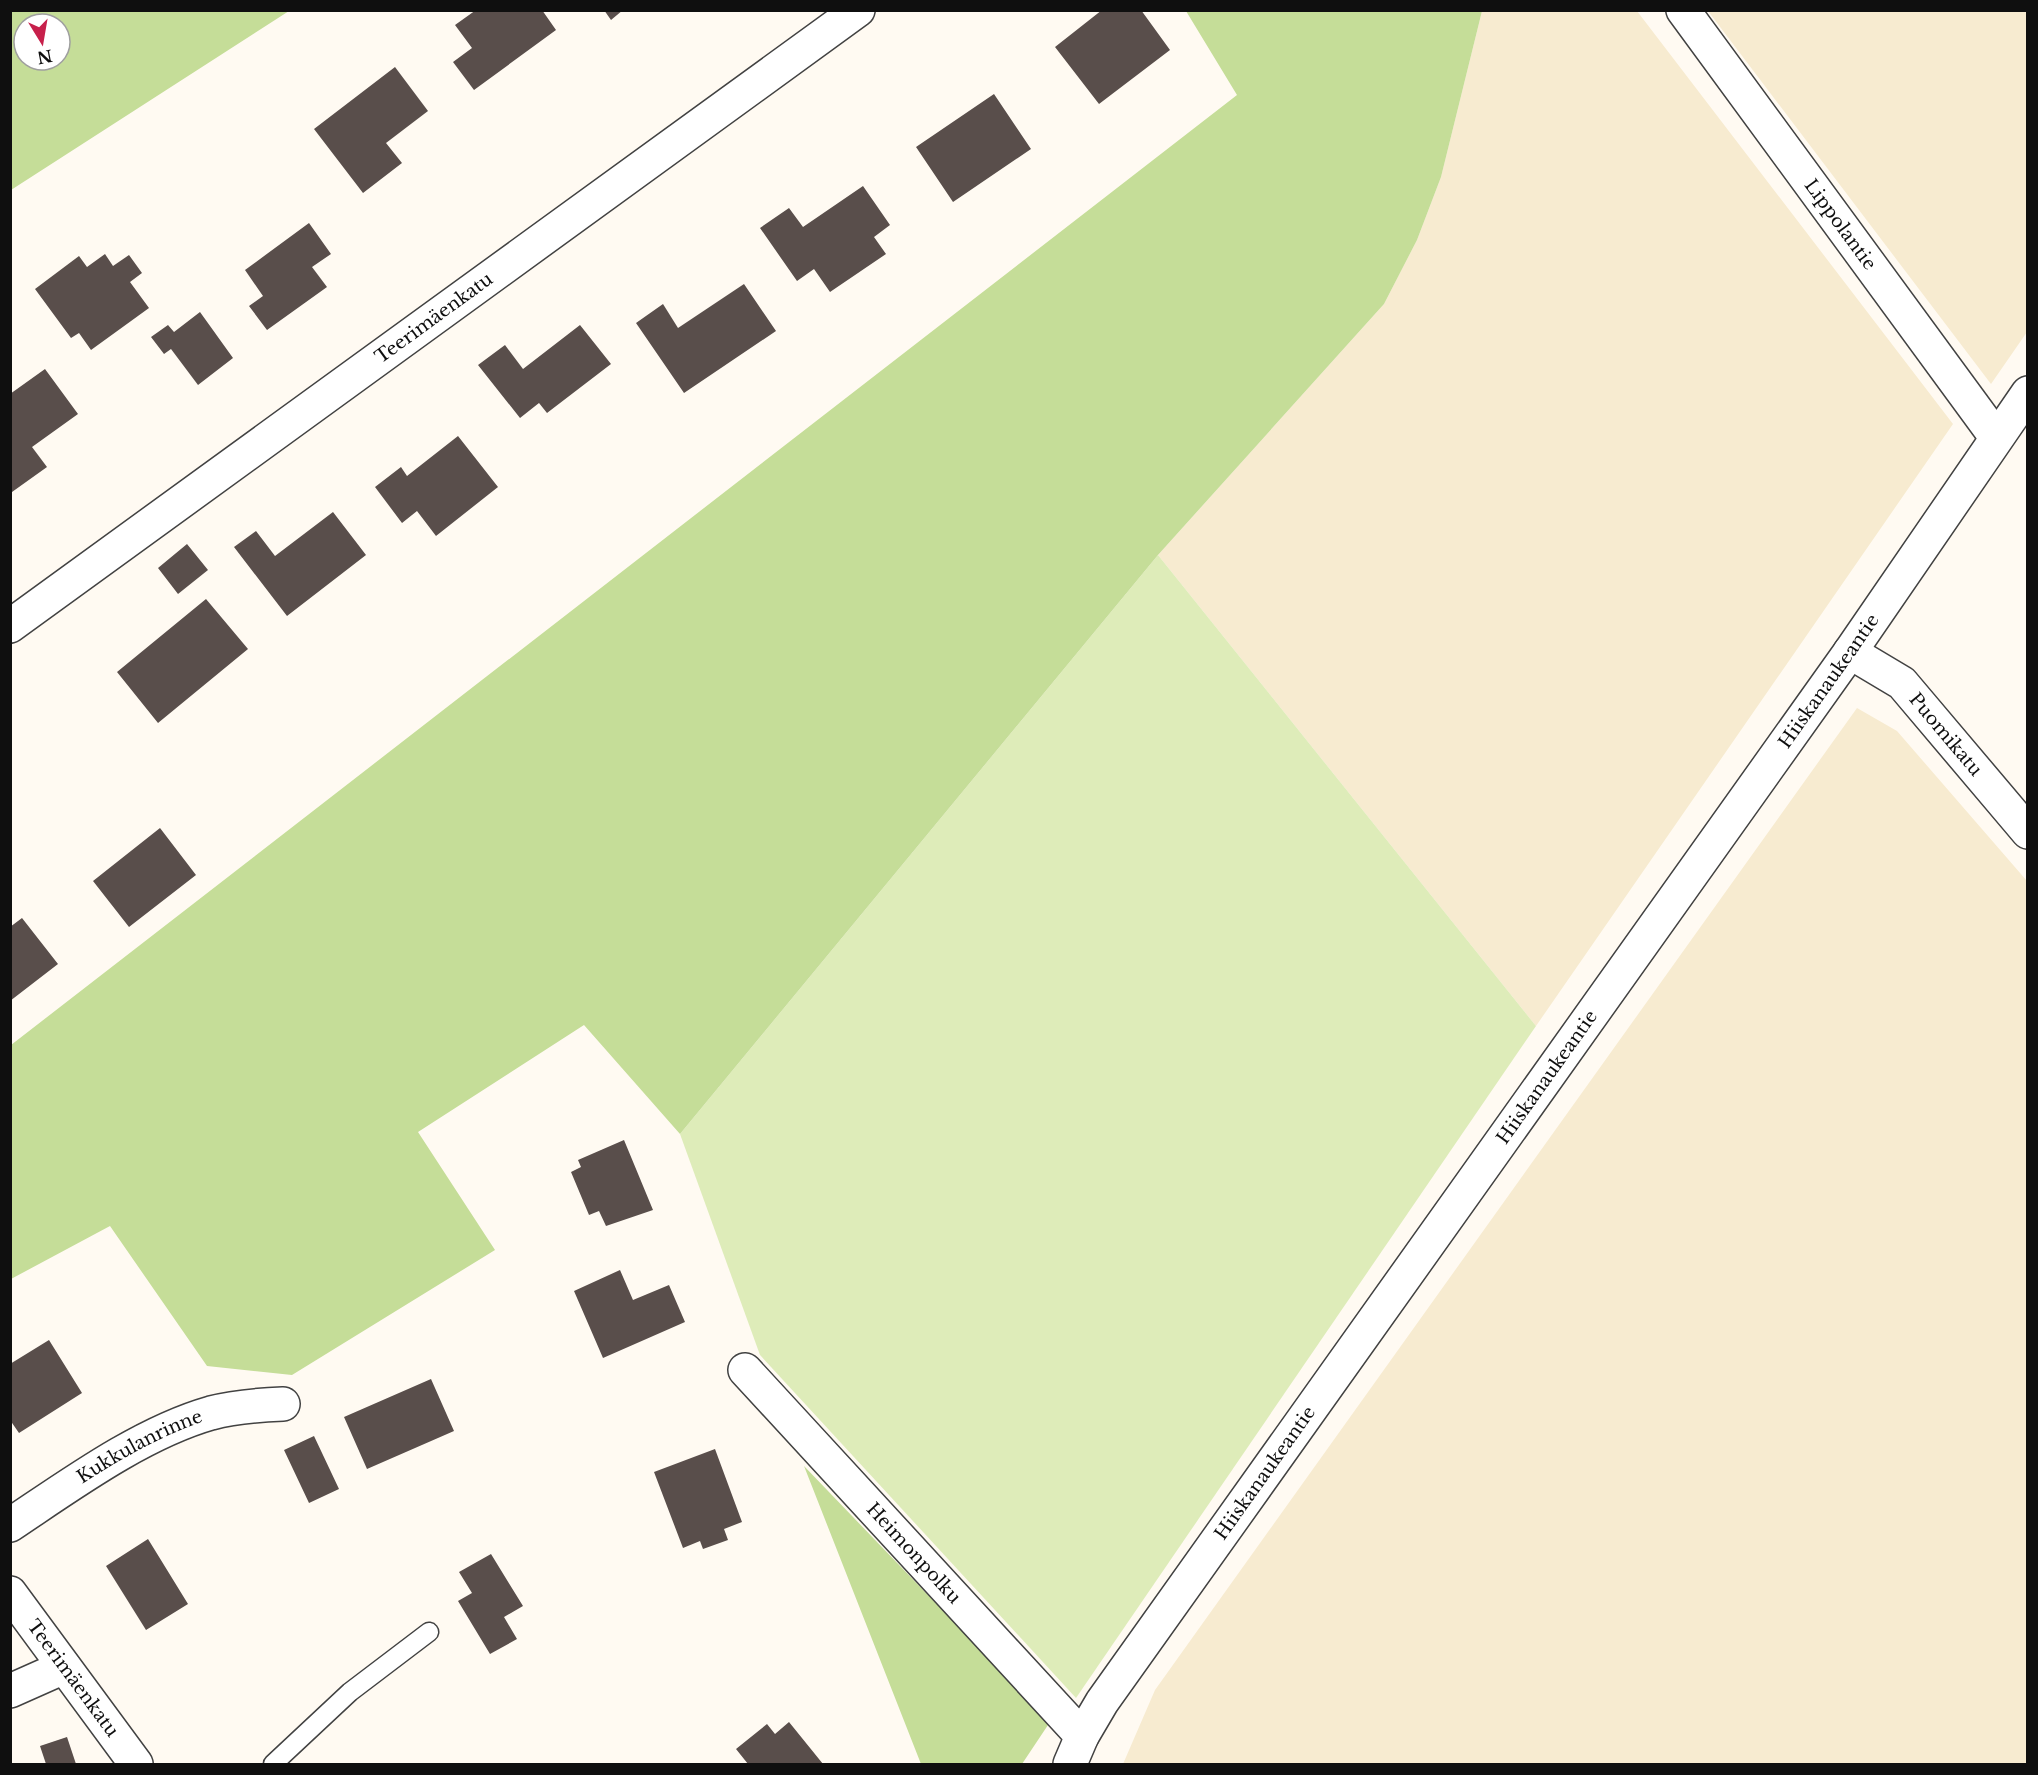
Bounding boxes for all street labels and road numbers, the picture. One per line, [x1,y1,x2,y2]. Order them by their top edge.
street label: Lippolantie [1800,175,1881,274]
street label: Teerimäenkatu [371,268,497,368]
street label: Hiiskanaukeantie [1774,610,1884,753]
street label: Puomikatu [1904,689,1987,780]
street label: Hiiskanaukeantie [1492,1006,1602,1148]
street label: Hiiskanaukeantie [1210,1402,1320,1544]
street label: Kukkulanrinne [73,1405,205,1488]
street label: Heimonpolku [862,1498,966,1608]
street label: Teerimäenkatu [23,1615,123,1741]

